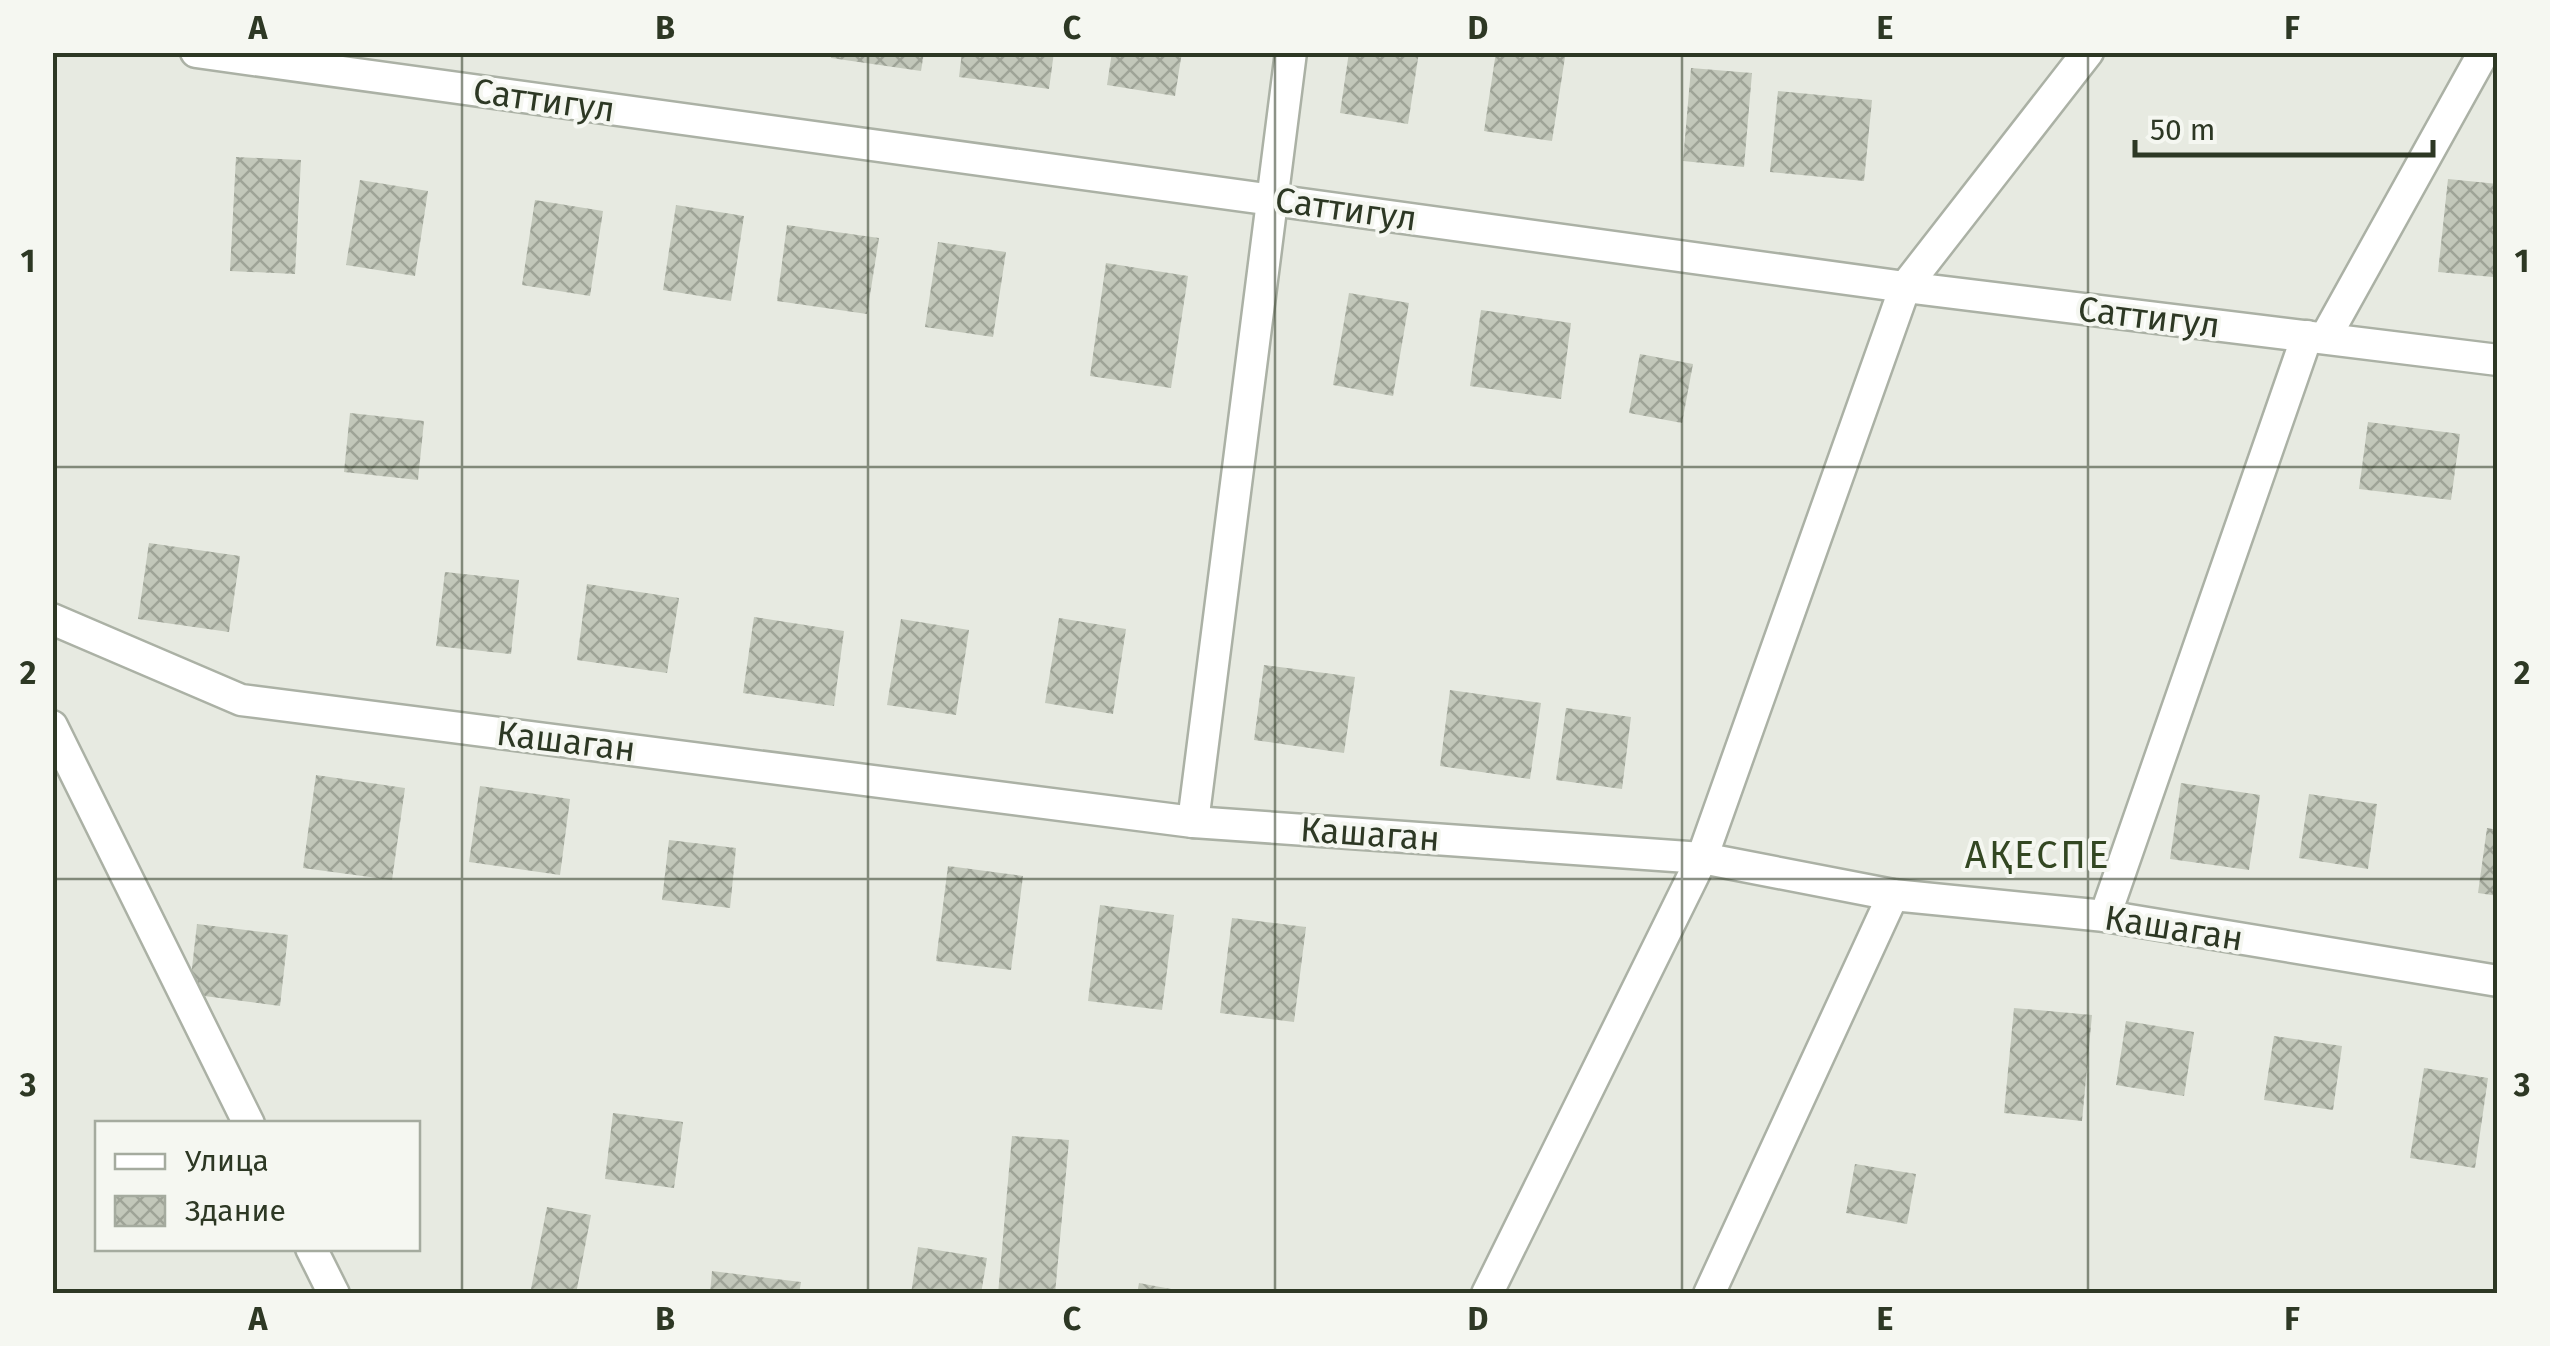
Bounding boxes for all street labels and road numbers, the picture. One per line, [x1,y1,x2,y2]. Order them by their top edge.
street label: Саттигул [471,69,617,131]
street label: Саттигул [1273,178,1419,240]
street label: Саттигул [2076,287,2222,347]
street label: Кашаган [494,712,638,770]
street label: Кашаган [1299,808,1441,860]
street label: Кашаган [2102,896,2246,960]

